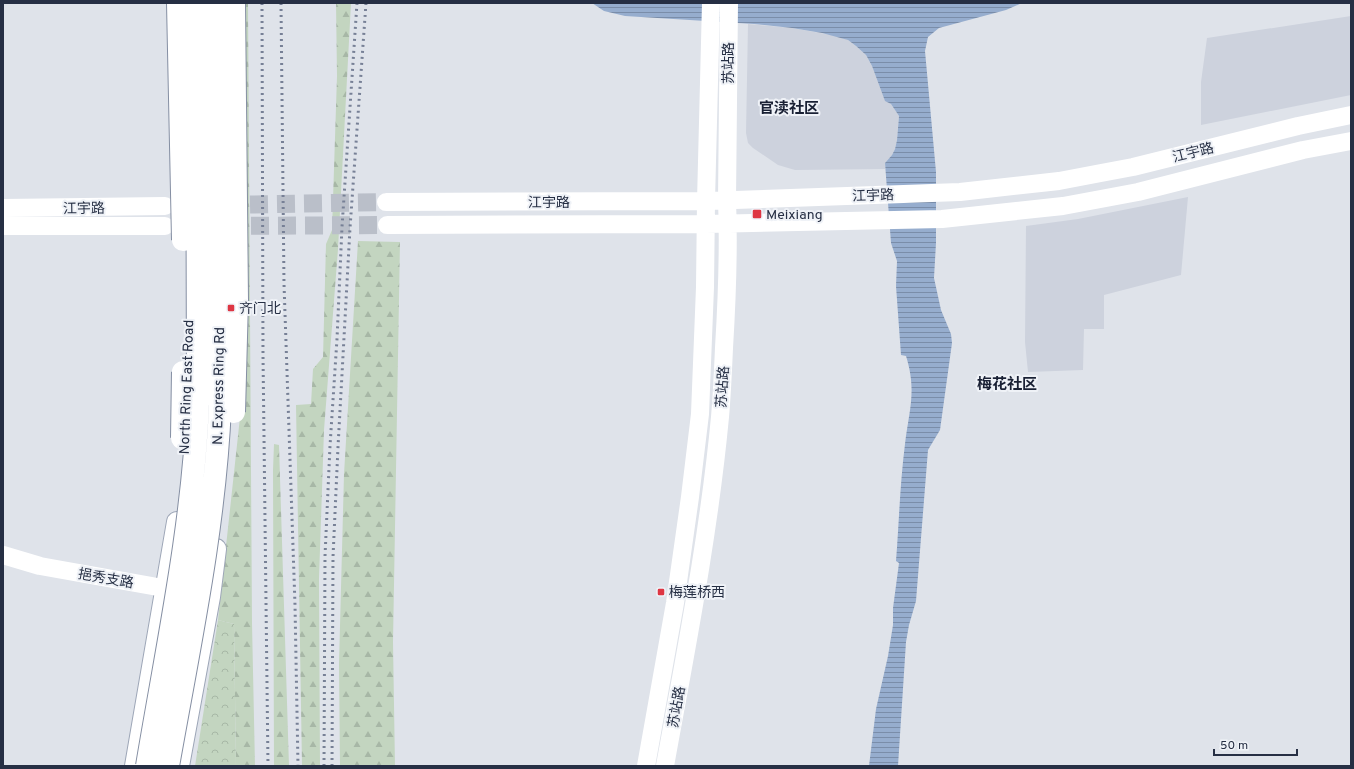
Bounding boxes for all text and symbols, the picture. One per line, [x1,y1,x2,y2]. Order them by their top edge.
street label: 苏站路 [721,42,738,84]
district label: 官渎社区 [759,99,819,119]
street label: 江宇路 [1171,140,1216,167]
street label: 江宇路 [852,187,894,206]
street label: 江宇路 [528,195,570,212]
street label: 江宇路 [63,201,105,218]
place label: Meixiang [766,207,823,224]
marker: Meixiang [751,208,763,220]
place label: 齐门北 [239,300,281,318]
marker: 齐门北 [226,303,236,313]
street label: North Ring East Road [177,319,198,455]
street label: N. Express Ring Rd [210,327,229,445]
street label: 苏站路 [714,366,733,409]
district label: 梅花社区 [977,375,1037,395]
street label: 挹秀支路 [77,566,135,593]
place label: 梅莲桥西 [669,585,725,602]
marker: 梅莲桥西 [656,587,666,597]
street label: 苏站路 [665,685,689,729]
scale bar [1214,731,1297,757]
text: 50 m [1220,738,1248,754]

